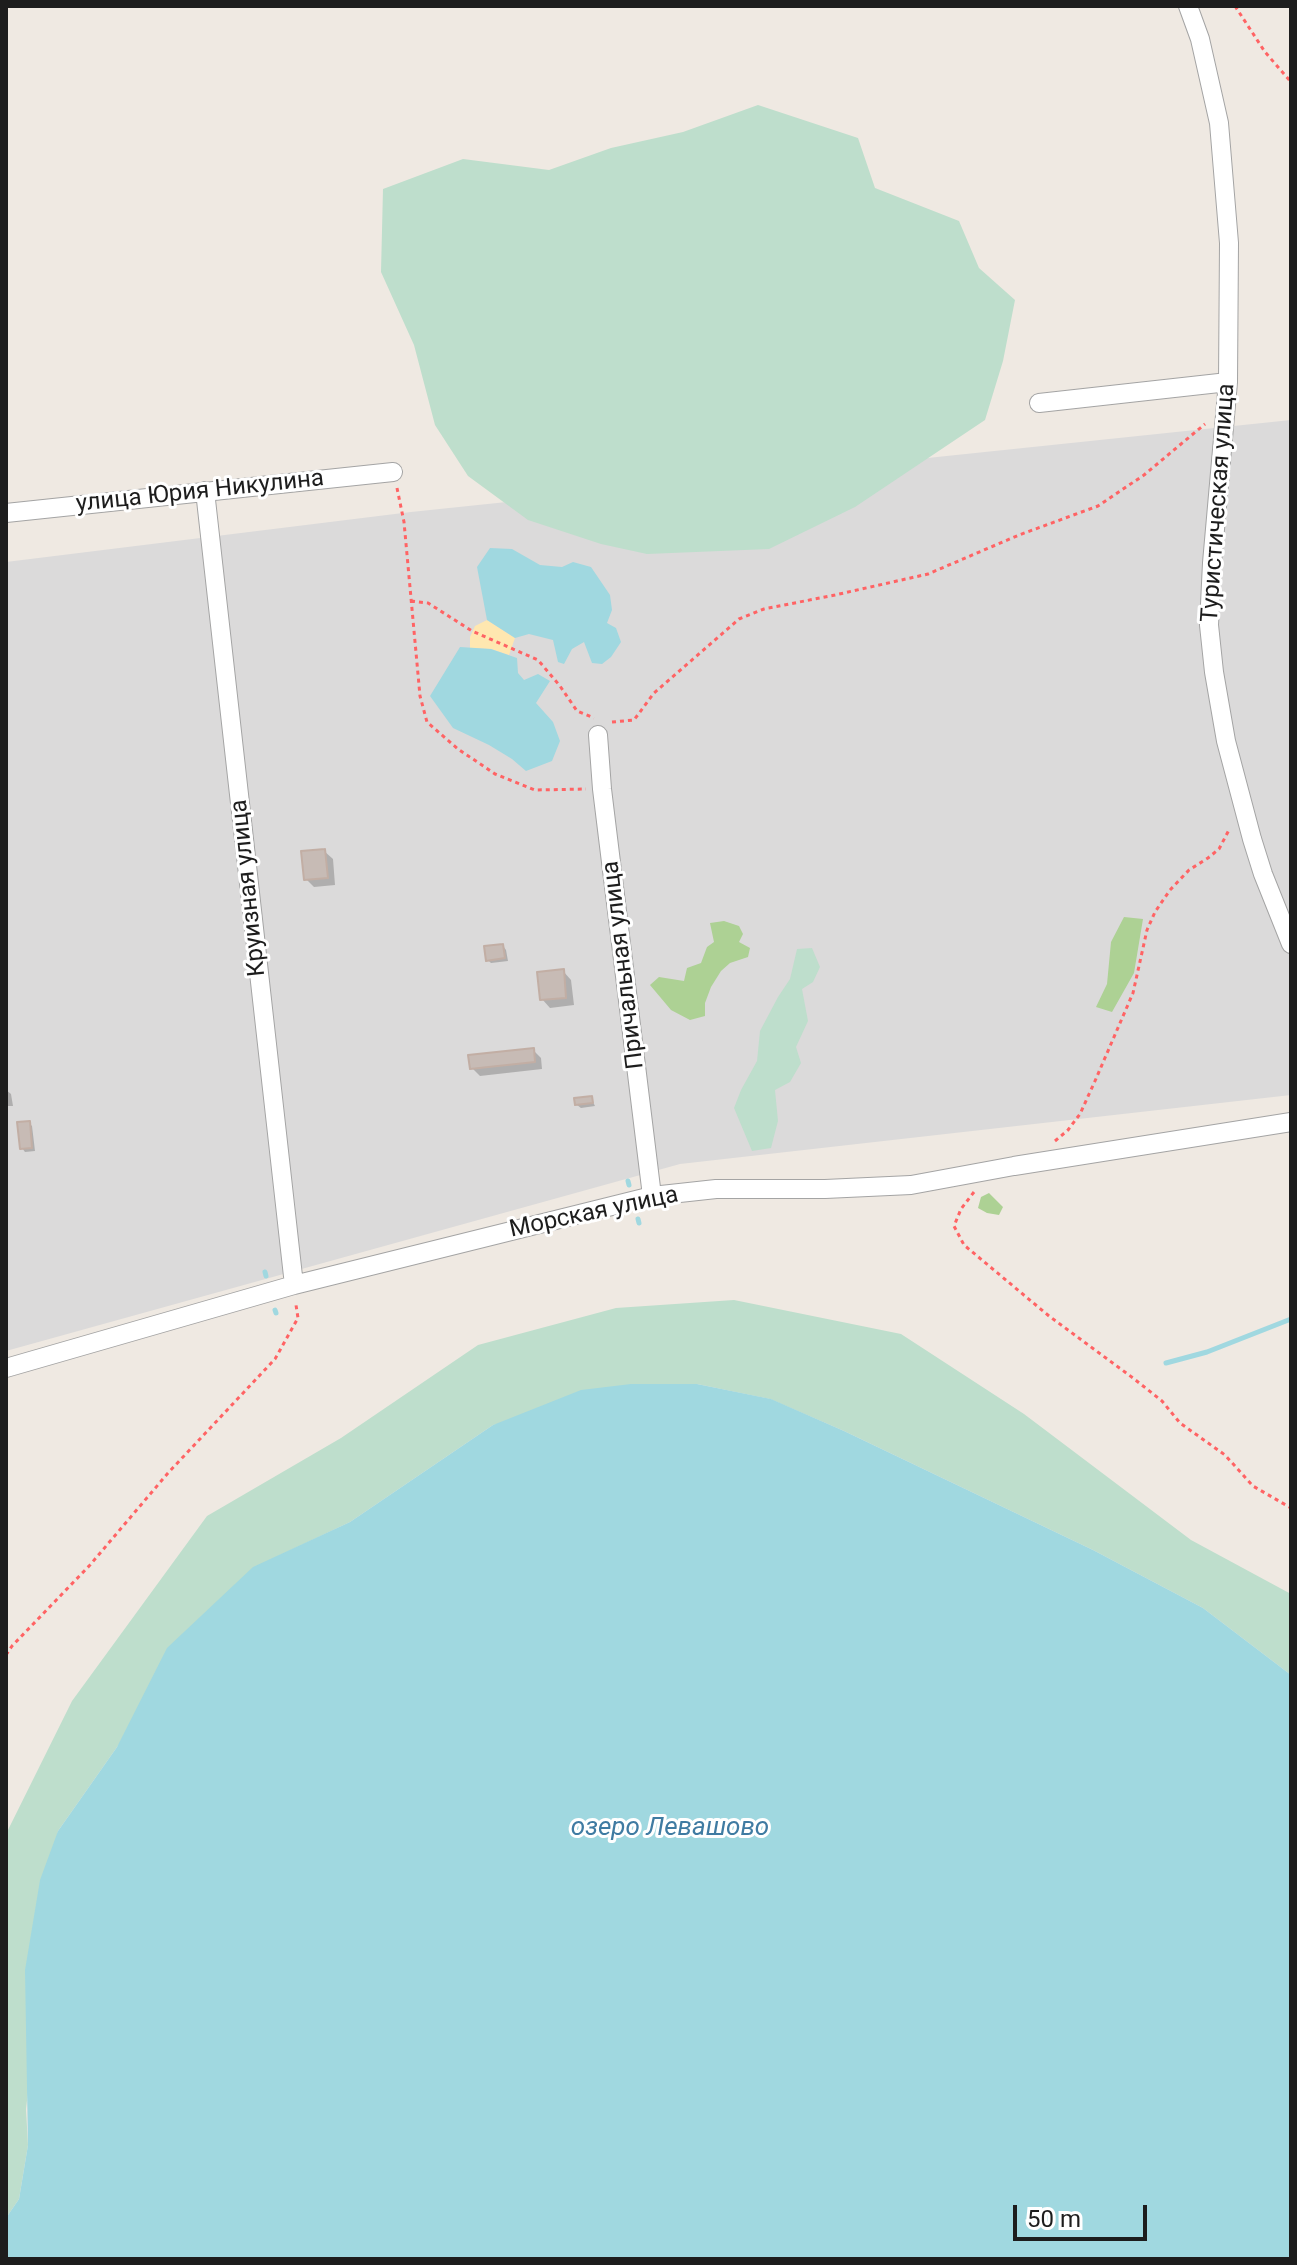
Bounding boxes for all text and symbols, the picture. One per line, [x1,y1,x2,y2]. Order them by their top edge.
street label: Туристическая улица [1196,383,1242,623]
street label: улица Юрия Никулина [75,465,325,519]
street label: Круизная улица [225,798,273,978]
street label: Причальная улица [597,859,651,1071]
street label: Морская улица [507,1181,681,1245]
water label: озеро Левашово [571,1812,769,1844]
scale bar [1017,2189,1151,2239]
text: 50 m [1027,2205,1081,2233]

